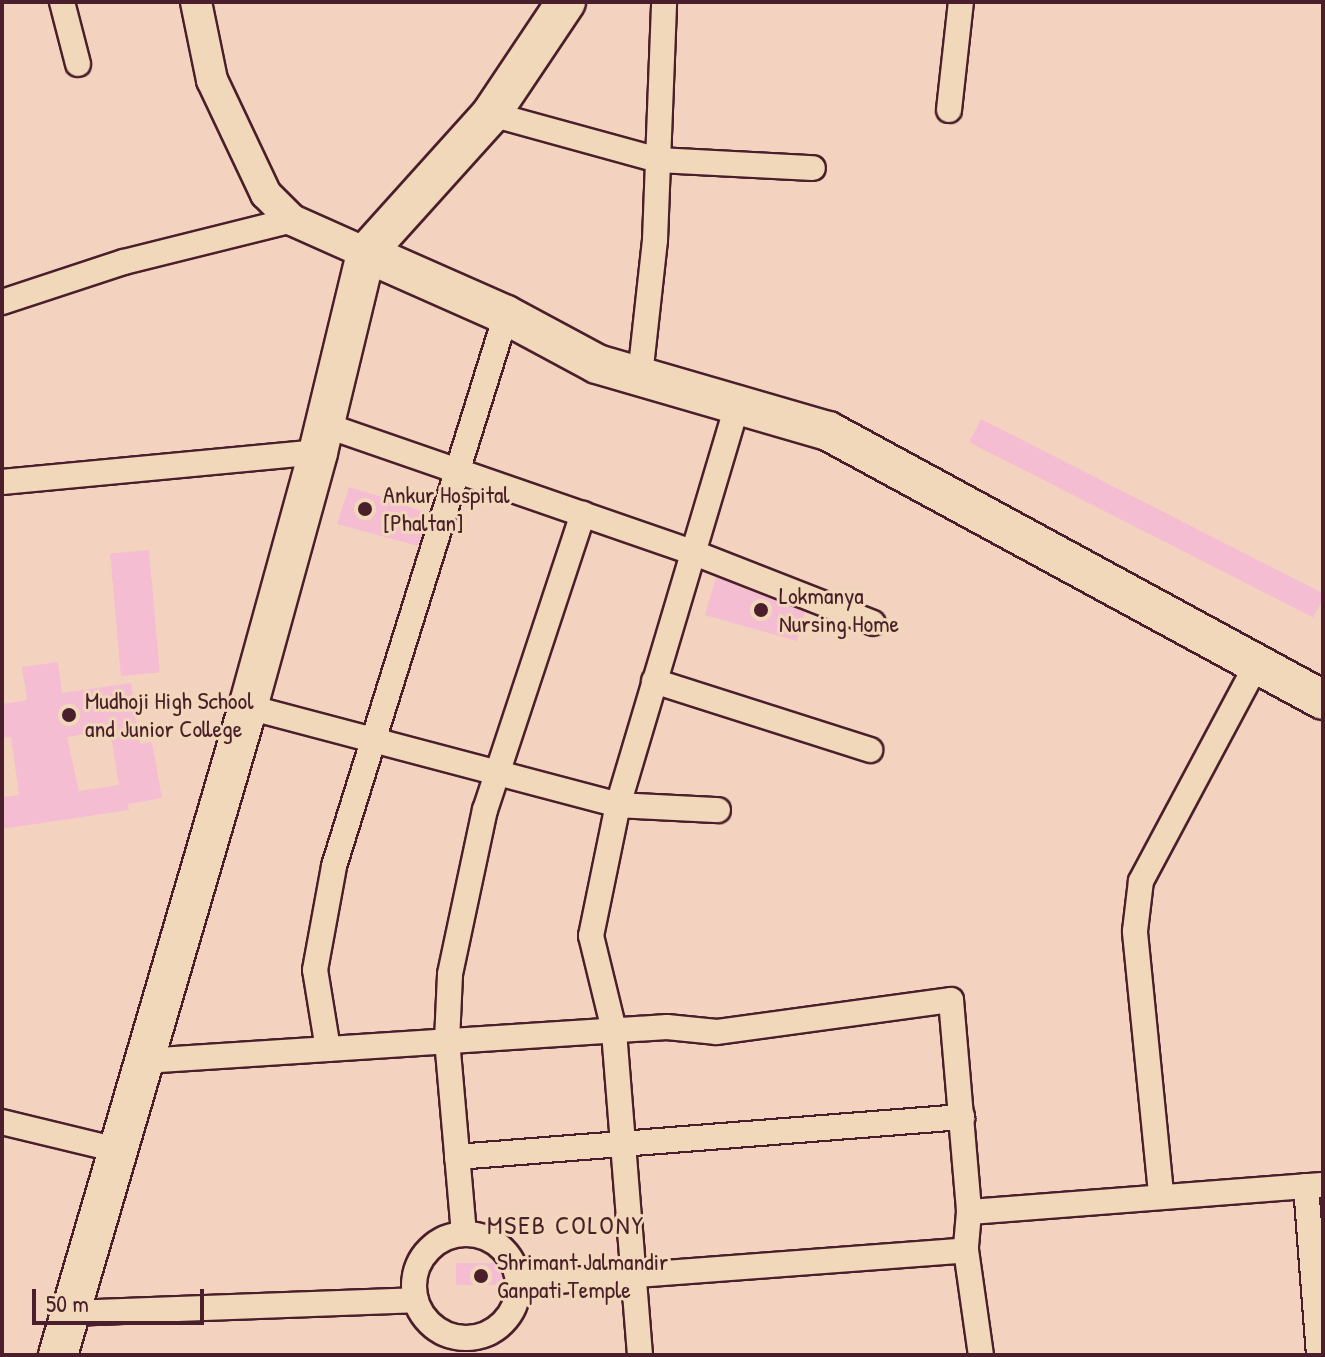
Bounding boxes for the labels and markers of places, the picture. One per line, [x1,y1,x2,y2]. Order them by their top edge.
place label: Ankur Hospital [Phaltan] [383,481,510,537]
marker: Ankur Hospital [Phaltan] [354,498,376,520]
place label: Lokmanya Nursing Home [779,582,899,638]
marker: Lokmanya Nursing Home [750,599,772,621]
place label: Mudhoji High School and Junior College [85,687,254,743]
marker: Mudhoji High School and Junior College [60,706,78,724]
place label: Shrimant Jalmandir Ganpati Temple [497,1248,668,1304]
marker: Shrimant Jalmandir Ganpati Temple [472,1267,490,1285]

